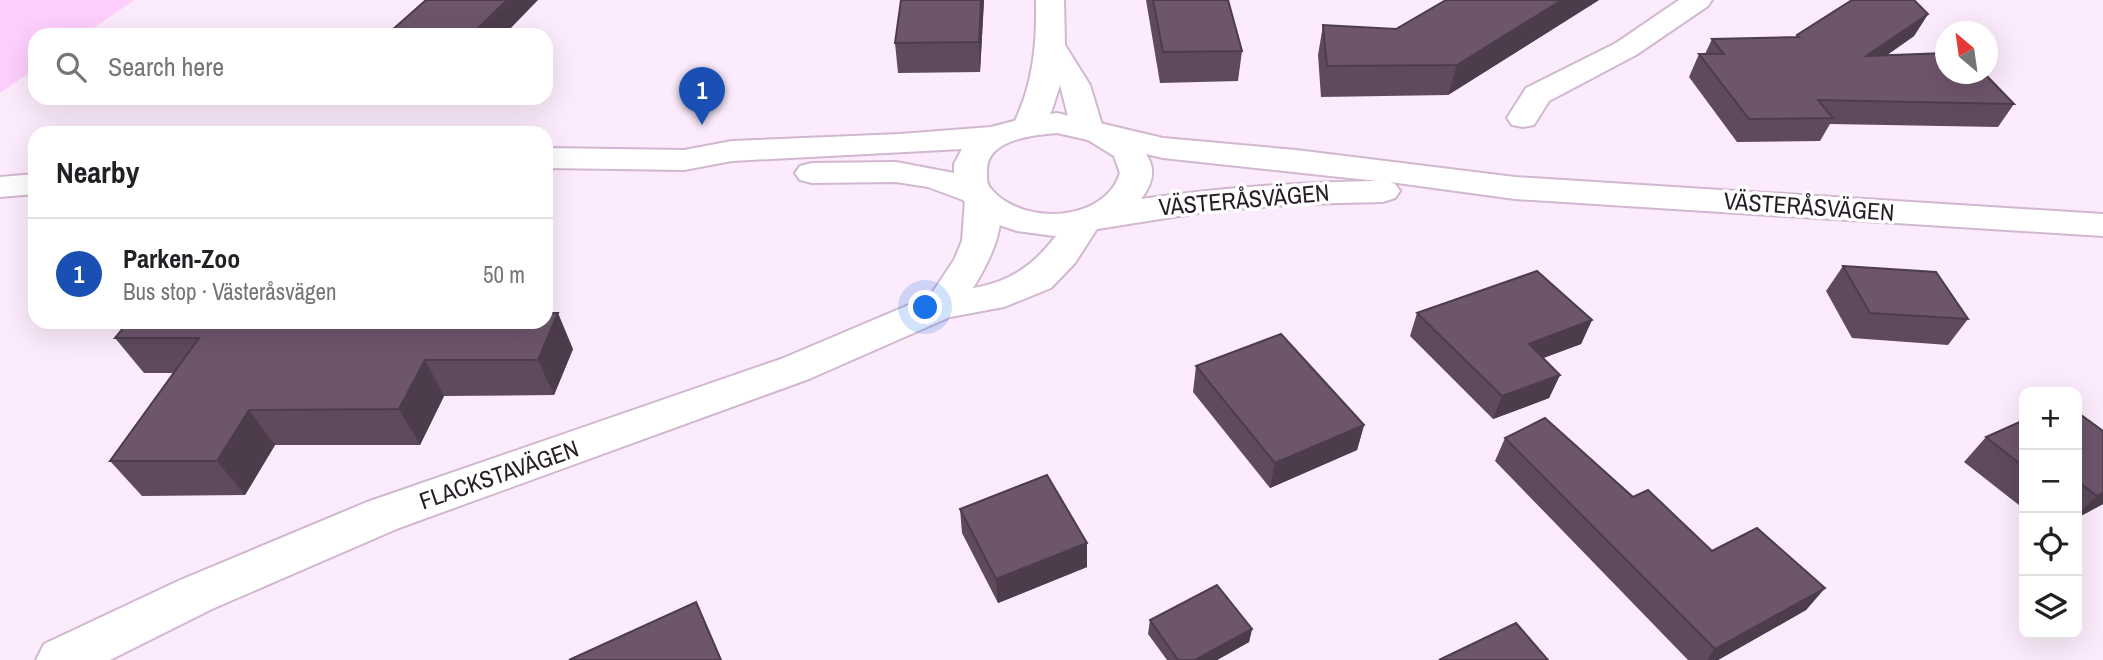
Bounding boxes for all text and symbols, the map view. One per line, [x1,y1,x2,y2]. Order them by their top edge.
north arrow [1935,21,1998,84]
search box [28,28,553,105]
icon: search [52,48,90,86]
text: Search here [108,49,224,84]
pin: 1 [679,67,725,125]
text: Nearby [56,152,139,192]
street label: VÄSTERÅSVÄGEN [1157,176,1330,222]
street label: VÄSTERÅSVÄGEN [1723,184,1895,228]
text: Parken-Zoo [123,241,240,276]
text: 1 [74,259,84,290]
text: 50 m [483,259,525,290]
text: Bus stop · Västeråsvägen [123,276,337,307]
your location [908,290,942,324]
map controls [2019,387,2082,639]
button: + [2019,387,2082,450]
street label: FLACKSTAVÄGEN [415,432,583,516]
button: − [2019,450,2082,513]
button: locate [2019,513,2082,576]
button: layers [2019,576,2082,639]

